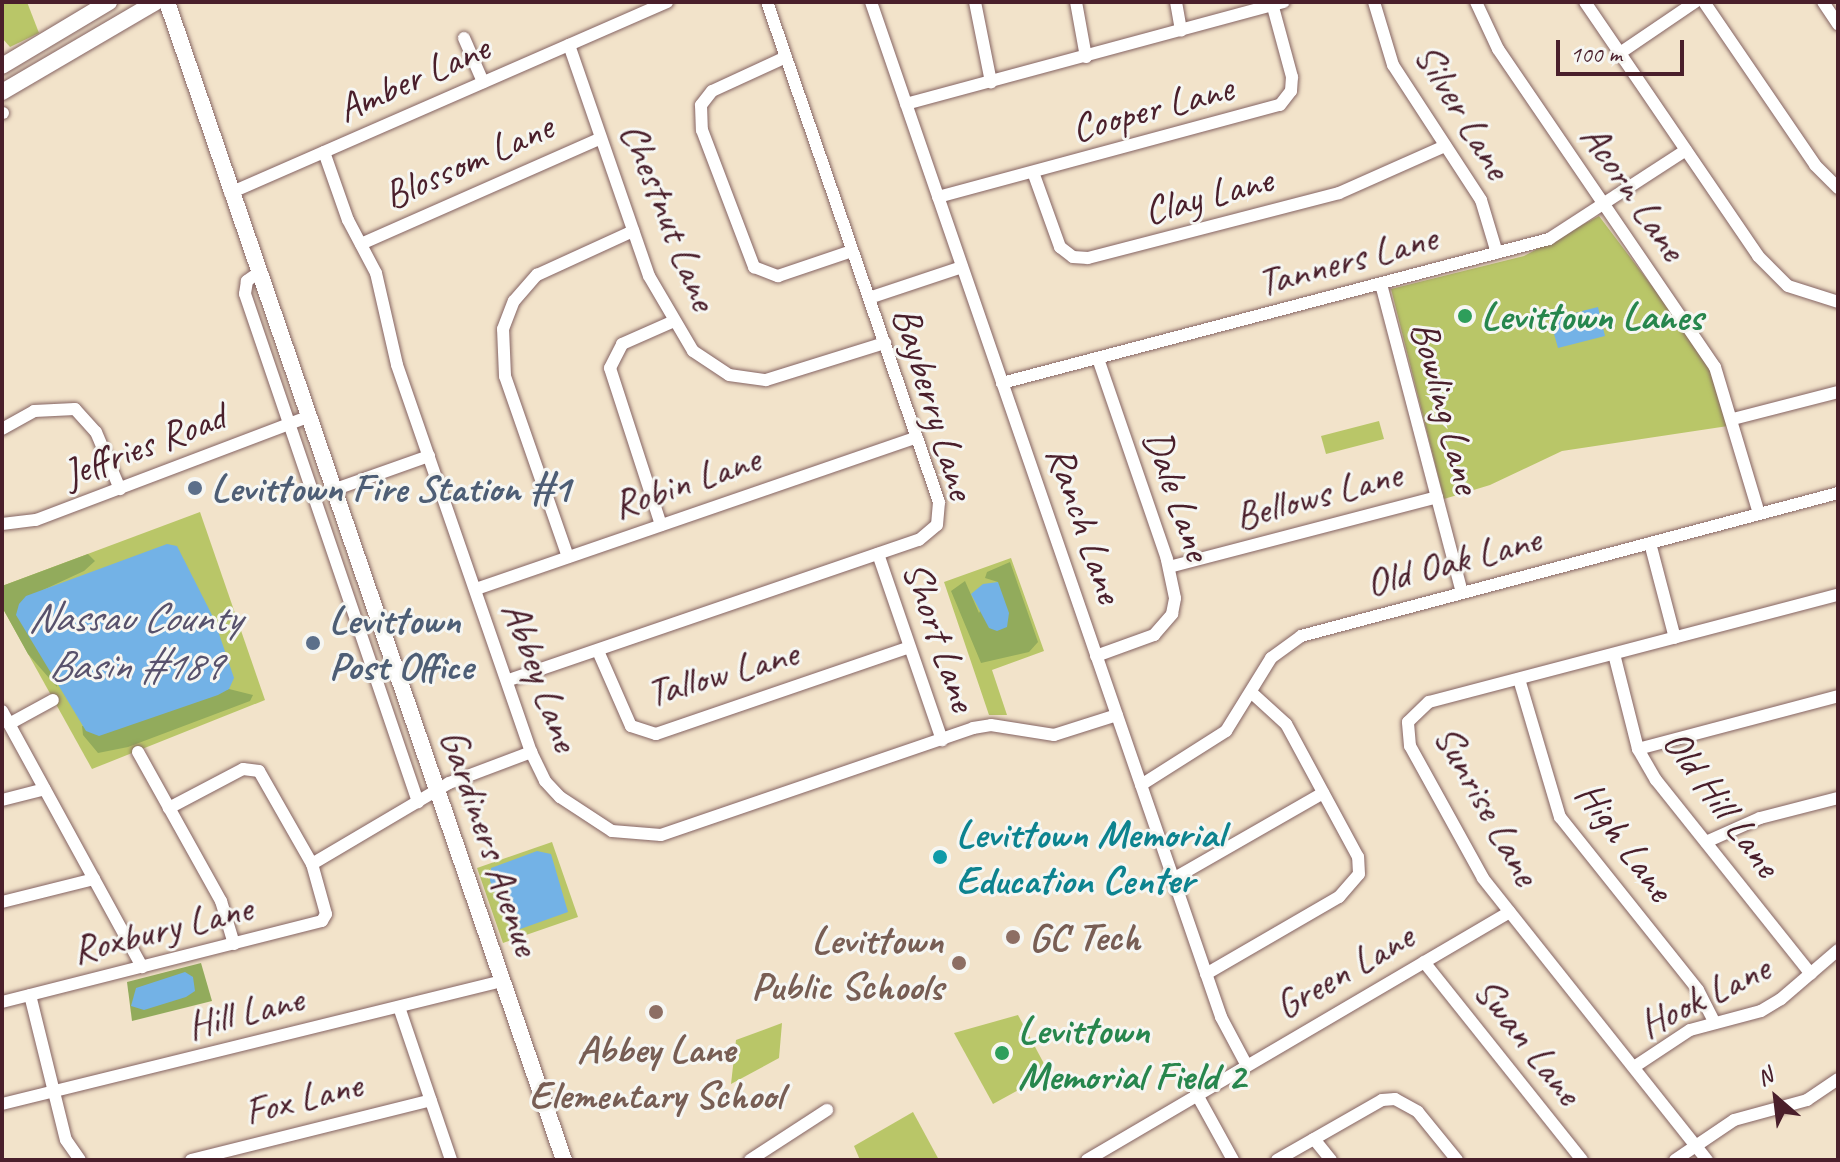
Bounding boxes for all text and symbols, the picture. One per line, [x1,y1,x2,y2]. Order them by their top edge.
street label: Amber Lane [329,23,497,133]
scale bar [1560,24,1688,74]
street label: Silver Lane [1404,34,1522,188]
text: 100 m [1570,39,1622,69]
street label: Cooper Lane [1066,63,1238,153]
street label: Blossom Lane [376,102,560,220]
street label: Acorn Lane [1570,114,1698,270]
street label: Chestnut Lane [610,115,728,317]
street label: Clay Lane [1138,155,1278,235]
street label: Tanners Lane [1252,213,1442,307]
place label: Levittown Lanes [1481,292,1703,340]
street label: Bayberry Lane [882,301,986,505]
marker: Levittown Lanes [1456,307,1474,325]
street label: Bowling Lane [1400,315,1492,499]
street label: Jeffries Road [56,392,232,498]
street label: Dale Lane [1133,423,1223,567]
street label: Robin Lane [606,434,766,530]
street label: Ranch Lane [1036,439,1134,609]
street label: Bellows Lane [1229,450,1407,540]
place label: Levittown Fire Station #1 [211,464,572,512]
marker: Levittown Fire Station #1 [186,479,204,497]
street label: Old Oak Lane [1360,515,1546,607]
street label: Short Lane [892,555,988,717]
water label: Nassau County Basin #189 [28,593,240,692]
street label: Abbey Lane [492,594,590,758]
place label: Levittown Post Office [329,596,472,690]
street label: Tallow Lane [641,628,803,718]
marker: Levittown Post Office [304,634,322,652]
street label: Sunrise Lane [1424,717,1550,893]
street label: Old Hill Lane [1652,719,1792,887]
street label: Gardiners Avenue [429,723,551,961]
street label: High Lane [1565,771,1685,911]
place label: Levittown Memorial Education Center [956,810,1224,904]
marker: Levittown Memorial Education Center [931,848,949,866]
street label: Roxbury Lane [67,883,257,975]
street label: Green Lane [1266,912,1422,1030]
place label: GC Tech [1029,913,1139,961]
place label: Levittown Public Schools [751,916,943,1010]
marker: GC Tech [1004,928,1022,946]
street label: Hook Lane [1630,944,1778,1048]
marker: Levittown Public Schools [950,954,968,972]
street label: Swan Lane [1463,967,1593,1115]
street label: Hill Lane [181,974,309,1050]
marker: Abbey Lane Elementary School [647,1003,665,1021]
place label: Levittown Memorial Field 2 [1018,1006,1246,1100]
place label: Abbey Lane Elementary School [529,1025,783,1119]
marker: Levittown Memorial Field 2 [993,1044,1011,1062]
north arrow [1736,1058,1816,1138]
street label: Fox Lane [239,1060,367,1136]
text: N [1752,1061,1777,1092]

